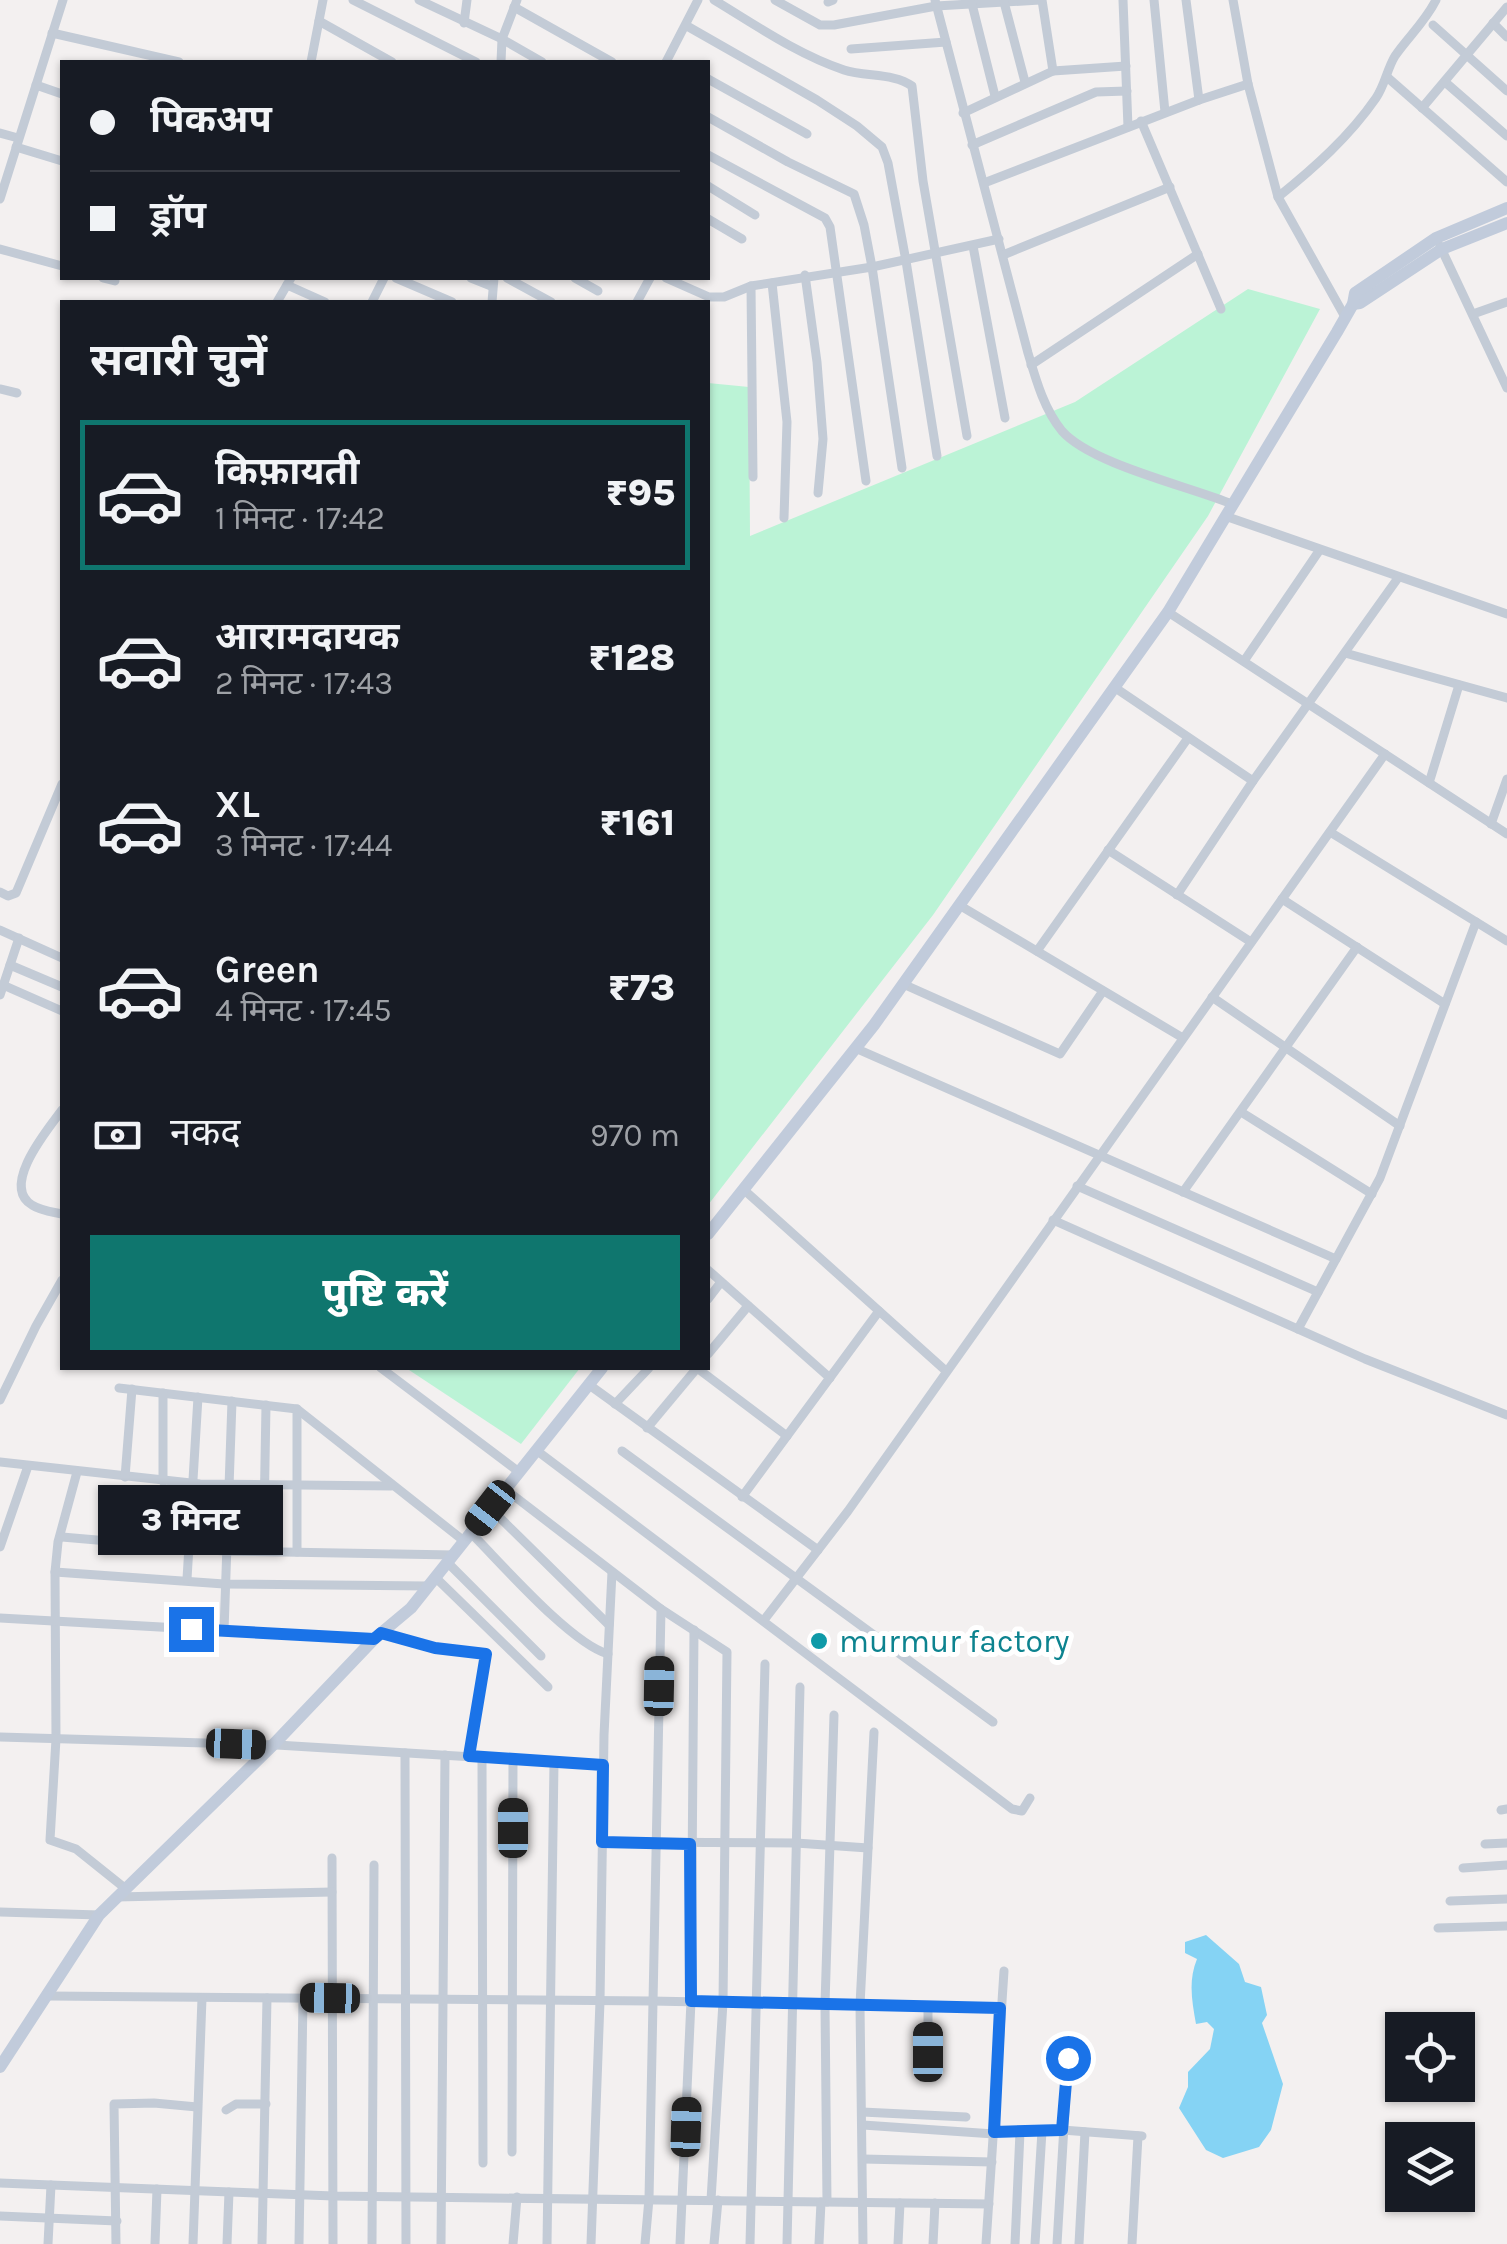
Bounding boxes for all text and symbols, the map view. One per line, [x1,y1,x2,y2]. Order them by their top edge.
text: पिकअप [150,97,272,142]
text: ड्रॉप [150,193,206,238]
text: सवारी चुनें [90,334,267,386]
text: किफ़ायती [215,449,359,494]
icon: car [95,450,185,540]
text: ₹95 [606,470,675,515]
text: 1 मिनट · 17:42 [215,500,385,537]
text: आरामदायक [215,614,399,659]
icon: car [95,615,185,705]
text: ₹128 [589,635,675,680]
text: 2 मिनट · 17:43 [215,665,393,702]
icon: car [95,780,185,870]
text: XL [215,782,260,827]
text: ₹161 [599,800,675,845]
text: 3 मिनट · 17:44 [215,827,392,864]
icon: car [95,945,185,1035]
text: Green [215,947,320,992]
text: ₹73 [608,965,675,1010]
text: 4 मिनट · 17:45 [215,992,392,1029]
icon: cash [90,1108,145,1163]
text: नकद [170,1110,240,1155]
text: 970 m [590,1117,680,1154]
button: पुष्टि करें [90,1235,680,1350]
car [460,1475,520,1541]
callout: 3 मिनट [99,1484,284,1554]
text: 3 मिनट [141,1501,240,1538]
route end [169,1607,214,1652]
place label: murmur factory [839,1623,1070,1660]
marker: murmur factory [808,1630,830,1652]
car [643,1656,675,1716]
car [205,1728,267,1760]
car [498,1798,528,1858]
car [300,1982,360,2014]
map controls [1385,2012,1475,2212]
button: locate [1385,2012,1475,2102]
car [913,2022,943,2082]
route start [1046,2036,1091,2081]
car [670,2096,702,2158]
button: layers [1385,2122,1475,2212]

